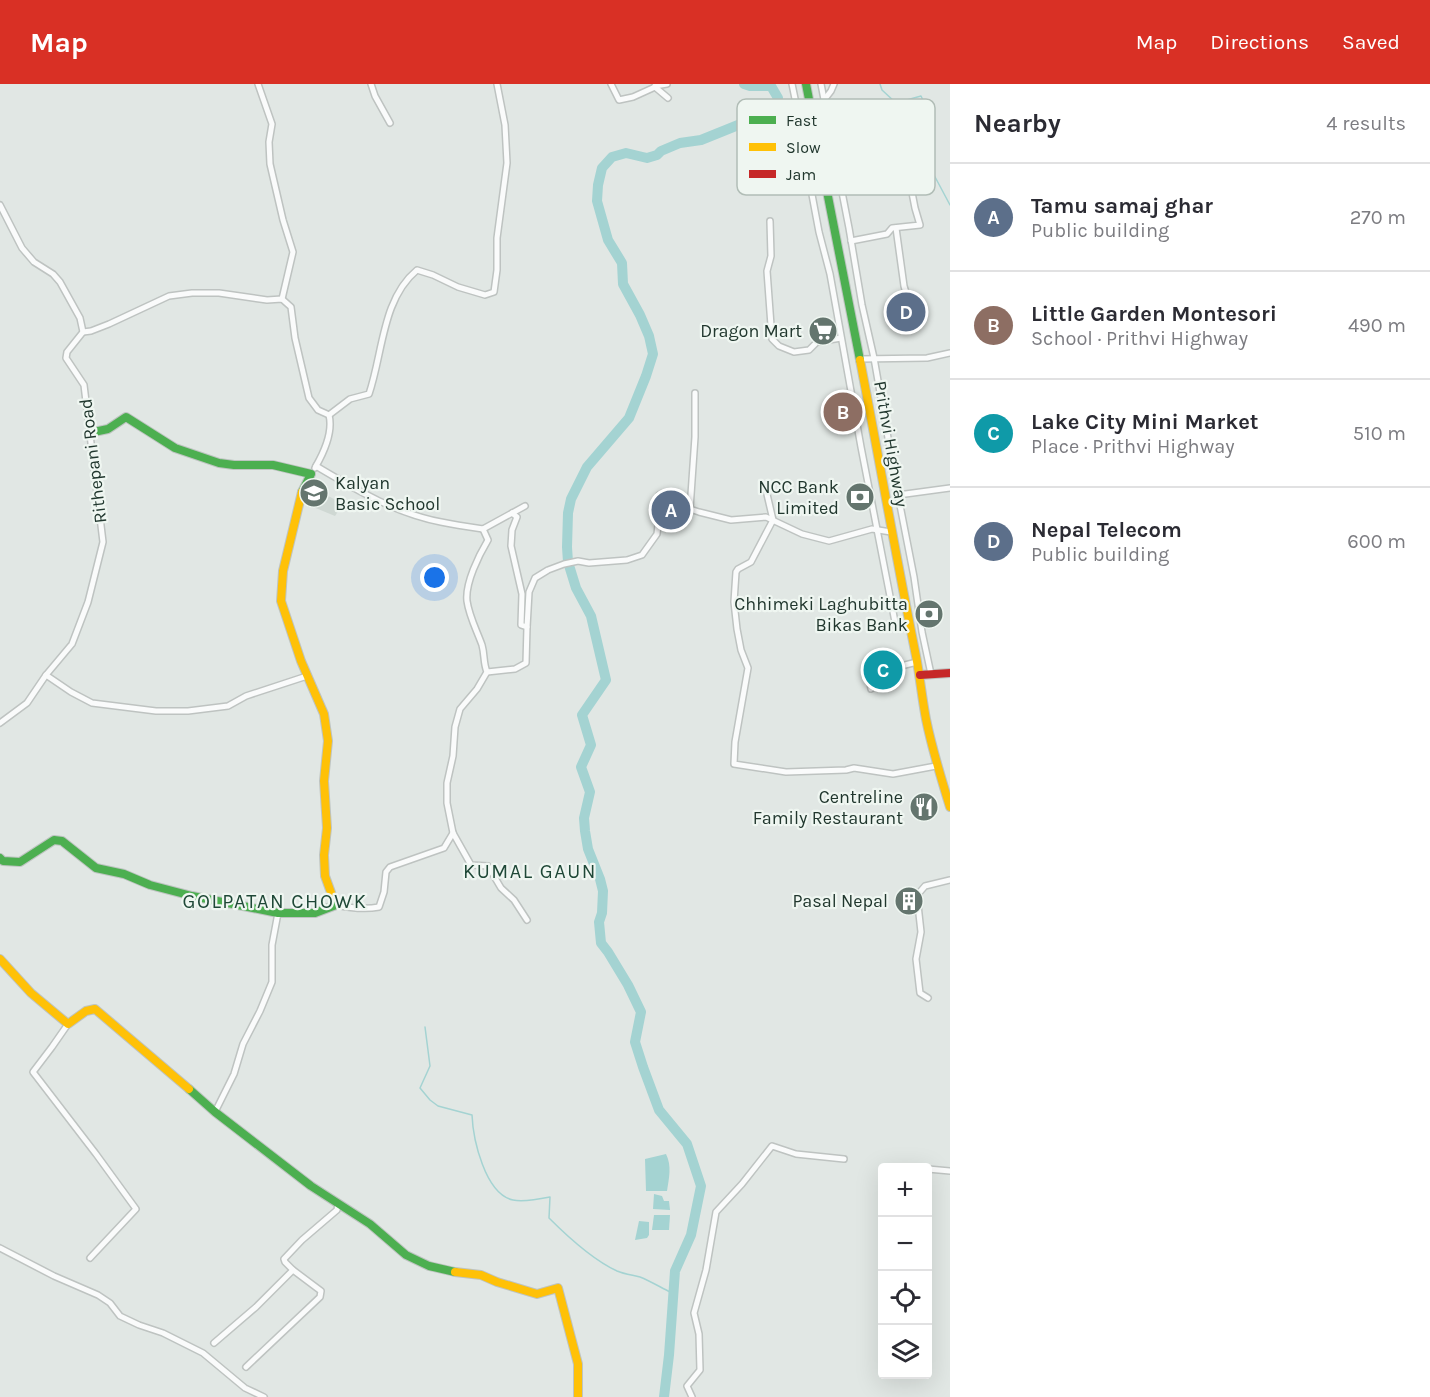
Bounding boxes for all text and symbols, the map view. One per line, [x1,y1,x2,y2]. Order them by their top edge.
text: Map [30,26,88,59]
text: Map [1136,30,1177,54]
text: Directions [1210,30,1309,54]
text: Saved [1342,30,1400,54]
legend [737,99,935,195]
text: Nearby [974,108,1061,139]
text: Fast [786,111,817,130]
text: 4 results [1326,112,1406,135]
text: Slow [786,138,821,157]
text: Jam [786,165,816,184]
text: Tamu samaj ghar [1031,193,1213,219]
text: A [987,206,1000,229]
text: 270 m [1350,206,1406,229]
text: Public building [1031,219,1169,242]
pin: D [886,290,926,334]
text: Little Garden Montesori [1031,301,1277,327]
text: B [987,314,1000,337]
text: 490 m [1348,314,1406,337]
supermarket icon: Dragon Mart [807,315,839,347]
place label: Dragon Mart [700,320,802,342]
text: School · Prithvi Highway [1031,327,1248,350]
street label: Prithvi Highway [869,379,913,509]
pin: B [824,390,862,434]
street label: Rithepani Road [74,397,112,525]
text: Lake City Mini Market [1031,409,1259,435]
text: C [987,422,1000,445]
text: 510 m [1353,422,1406,445]
text: Place · Prithvi Highway [1031,435,1234,458]
place label: Kalyan Basic School [335,472,440,515]
place label: NCC Bank Limited [758,476,839,519]
school or university icon: Kalyan Basic School [298,477,330,509]
bank icon: NCC Bank Limited [844,481,876,513]
pin: A [652,488,690,532]
text: Nepal Telecom [1031,517,1182,543]
text: D [987,530,1000,553]
text: 600 m [1347,530,1406,553]
text: Public building [1031,543,1169,566]
your location [420,563,449,592]
place label: Chhimeki Laghubitta Bikas Bank [734,593,908,636]
bank icon: Chhimeki Laghubitta Bikas Bank [913,598,945,630]
pin: C [864,648,902,692]
place label: Centreline Family Restaurant [753,786,903,829]
restaurant icon: Centreline Family Restaurant [908,791,940,823]
district label: KUMAL GAUN [463,860,597,883]
building icon: Pasal Nepal [893,885,925,917]
district label: GOLPATAN CHOWK [183,890,367,913]
place label: Pasal Nepal [792,890,888,912]
map controls [878,1163,932,1379]
button: + [878,1163,932,1217]
button: − [878,1217,932,1271]
button: locate [878,1271,932,1325]
button: layers [878,1325,932,1379]

